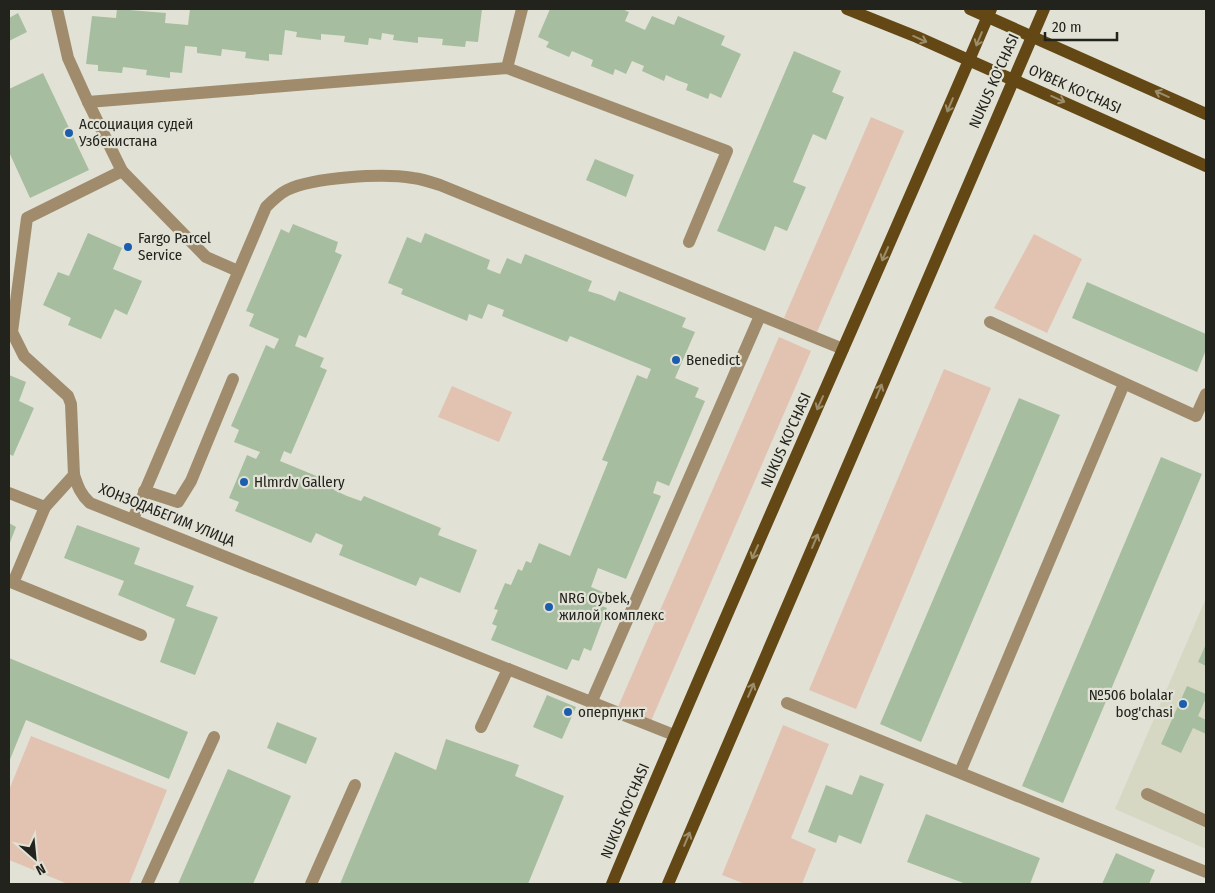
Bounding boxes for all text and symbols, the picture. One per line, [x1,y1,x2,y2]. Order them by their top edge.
scale bar [1045,10,1118,42]
text: 20 m [1052,18,1082,36]
street label: NUKUS KO'CHASI [965,31,1023,131]
one-way arrow [973,31,982,46]
one-way arrow [912,34,927,44]
street label: OYBEK KO'CHASI [1026,61,1124,117]
one-way arrow [1155,89,1170,99]
one-way arrow [1050,95,1065,105]
one-way arrow [945,97,955,112]
place label: Ассоциация судей Узбекистана [78,115,193,150]
marker: Ассоциация судей Узбекистана [63,127,75,139]
place label: Fargo Parcel Service [138,229,211,264]
marker: Fargo Parcel Service [122,241,134,253]
one-way arrow [880,246,890,261]
place label: Benedict [686,351,740,369]
marker: Benedict [670,354,682,366]
one-way arrow [874,384,884,399]
street label: NUKUS KO'CHASI [757,390,815,490]
one-way arrow [814,395,824,410]
place label: Hlmrdv Gallery [254,473,345,491]
marker: Hlmrdv Gallery [238,476,250,488]
street label: ХОНЗОДАБЕГИМ УЛИЦА [96,479,238,551]
one-way arrow [810,534,820,549]
one-way arrow [749,544,759,559]
place label: NRG Oybek, жилой комплекс [559,589,665,624]
marker: NRG Oybek, жилой комплекс [543,601,555,613]
one-way arrow [746,683,756,698]
place label: №506 bolalar bog'chasi [1089,686,1174,721]
marker: №506 bolalar bog'chasi [1177,698,1189,710]
place label: оперпункт [578,703,646,721]
marker: оперпункт [562,706,574,718]
street label: NUKUS KO'CHASI [597,761,653,861]
one-way arrow [682,832,692,847]
north arrow [10,833,60,883]
text: N [33,860,48,879]

